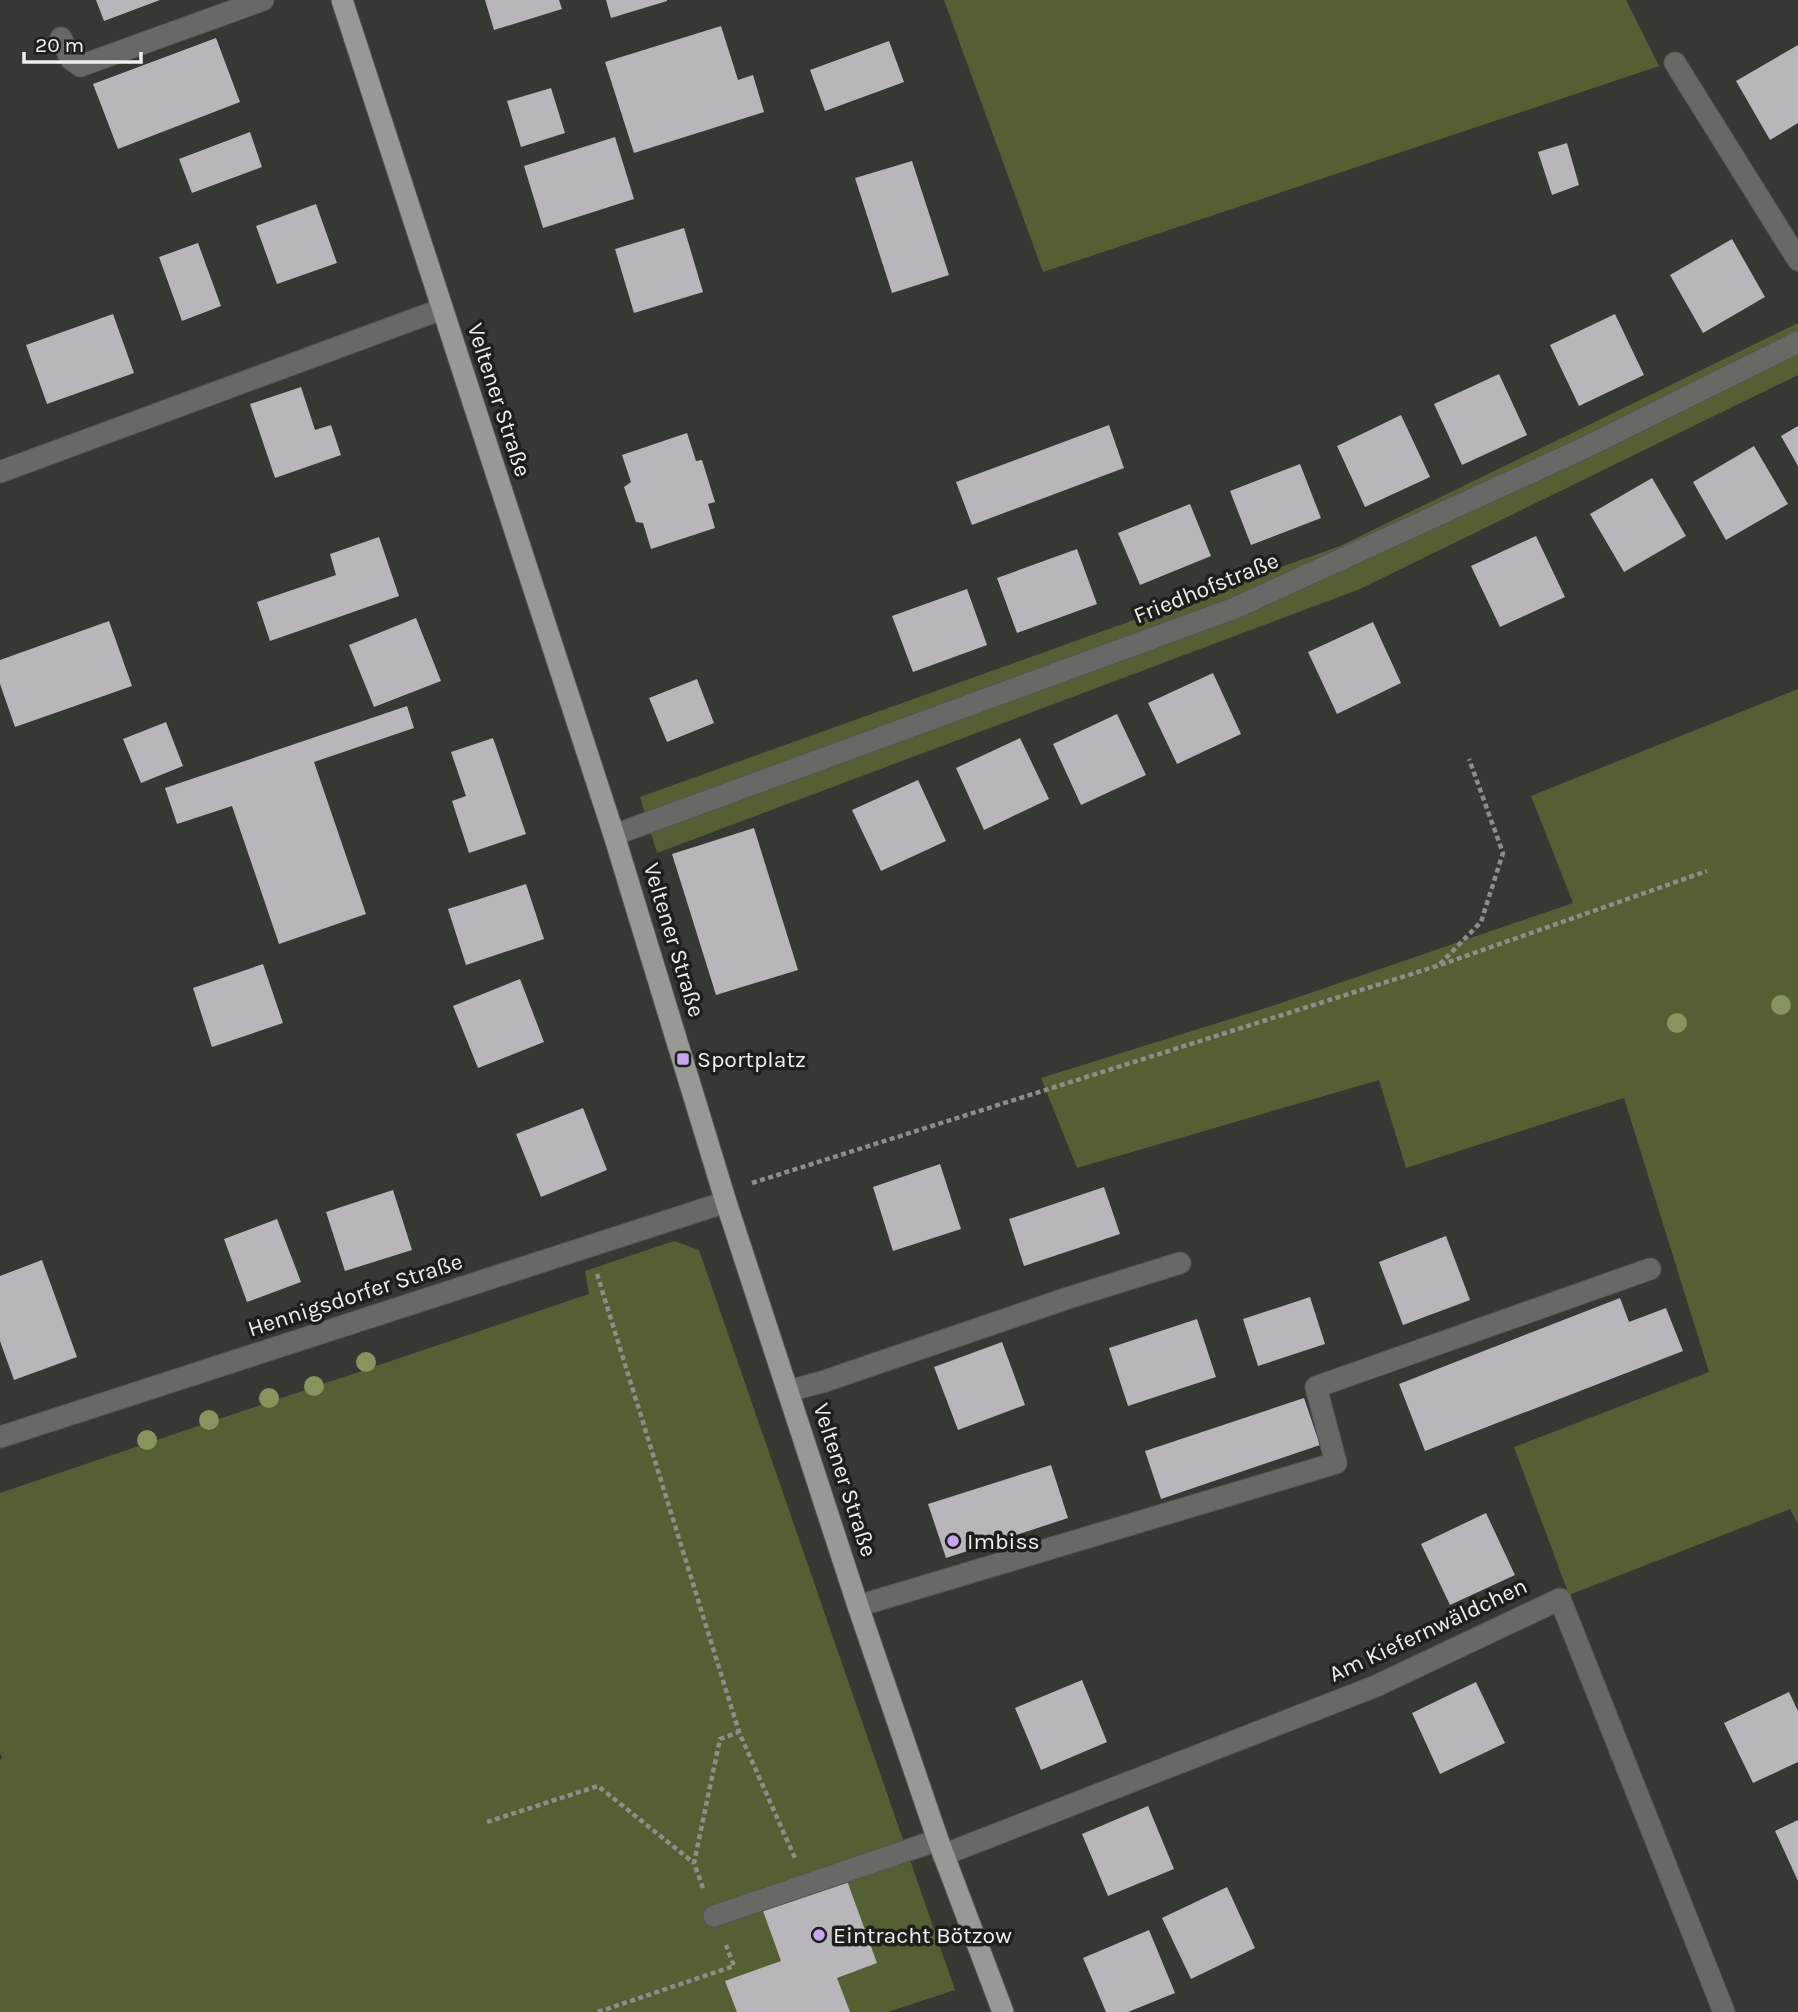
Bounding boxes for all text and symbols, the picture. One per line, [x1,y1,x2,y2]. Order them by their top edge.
scale bar [24,21,142,65]
text: 20 m [35,33,84,57]
street label: Veltener Straße [461,320,537,480]
street label: Friedhofstraße [1130,547,1282,629]
street label: Veltener Straße [638,860,710,1020]
place label: Sportplatz [697,1046,806,1073]
marker: Sportplatz [675,1051,691,1067]
street label: Hennigsdorfer Straße [244,1248,466,1342]
street label: Veltener Straße [807,1400,883,1560]
place label: Imbiss [967,1528,1040,1555]
marker: Imbiss [945,1533,961,1549]
street label: Am Kiefernwäldchen [1325,1572,1531,1688]
place label: Eintracht Bötzow [833,1922,1012,1949]
marker: Eintracht Bötzow [811,1927,827,1943]

